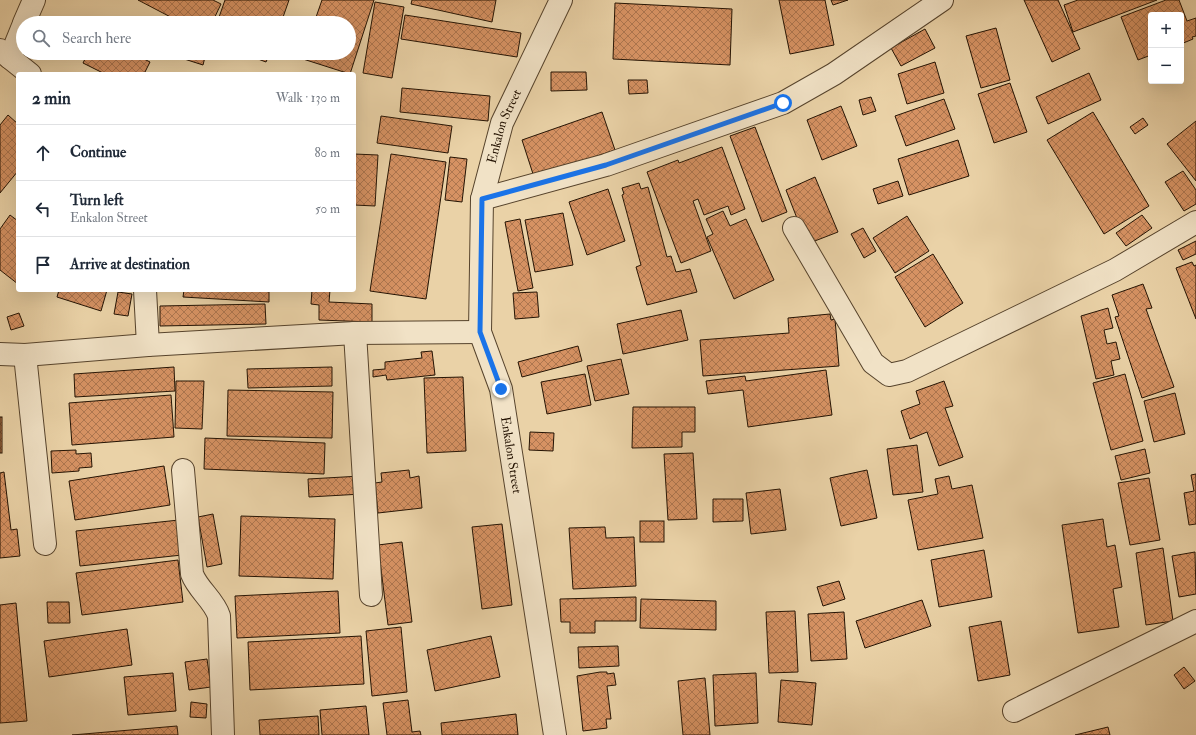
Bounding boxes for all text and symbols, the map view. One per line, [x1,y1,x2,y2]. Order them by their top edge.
map controls [1148,12,1184,84]
button: + [1148,12,1184,48]
search box [16,16,356,60]
icon: search [30,27,52,49]
text: Search here [62,29,131,48]
button: − [1148,48,1184,84]
street label: Enkalon Street [484,87,525,165]
text: 2 min [32,88,71,109]
text: Walk · 130 m [276,90,340,106]
route start [774,94,792,112]
icon: ahead [32,142,54,164]
text: Continue [70,143,126,162]
text: 80 m [314,145,340,161]
text: Turn left [70,191,124,210]
icon: left [32,198,54,220]
text: 50 m [315,201,340,217]
text: Enkalon Street [70,210,148,226]
icon: arrive [32,254,54,276]
text: Arrive at destination [70,255,190,274]
route end [492,380,510,398]
street label: Enkalon Street [497,415,525,495]

